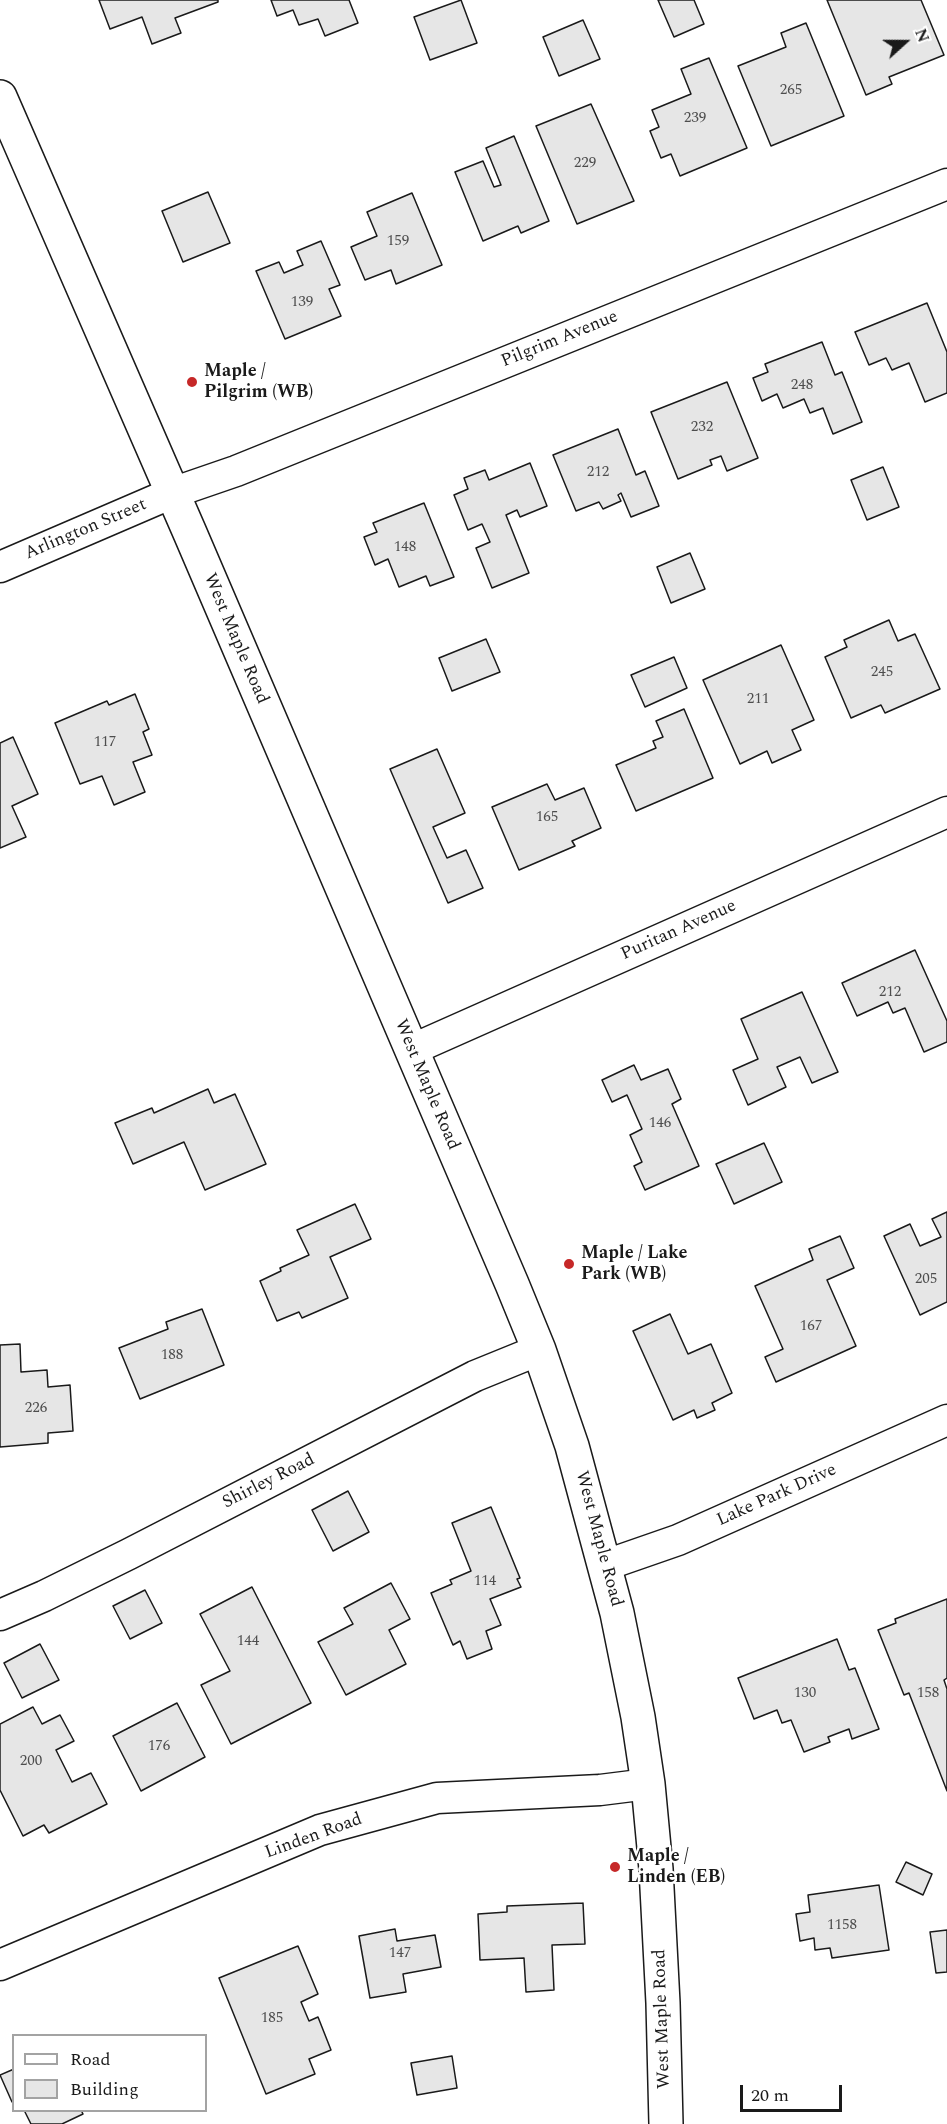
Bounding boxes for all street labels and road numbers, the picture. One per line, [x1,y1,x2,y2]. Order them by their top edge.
street label: Pilgrim Avenue [498,307,622,373]
street label: Arlington Street [22,495,150,565]
street label: West Maple Road [198,570,272,708]
street label: Puritan Avenue [618,896,740,966]
street label: West Maple Road [389,1016,463,1154]
street label: Shirley Road [219,1450,319,1514]
street label: Lake Park Drive [714,1460,840,1532]
street label: West Maple Road [569,1469,627,1609]
street label: Linden Road [262,1809,366,1865]
street label: West Maple Road [650,1949,676,2089]

